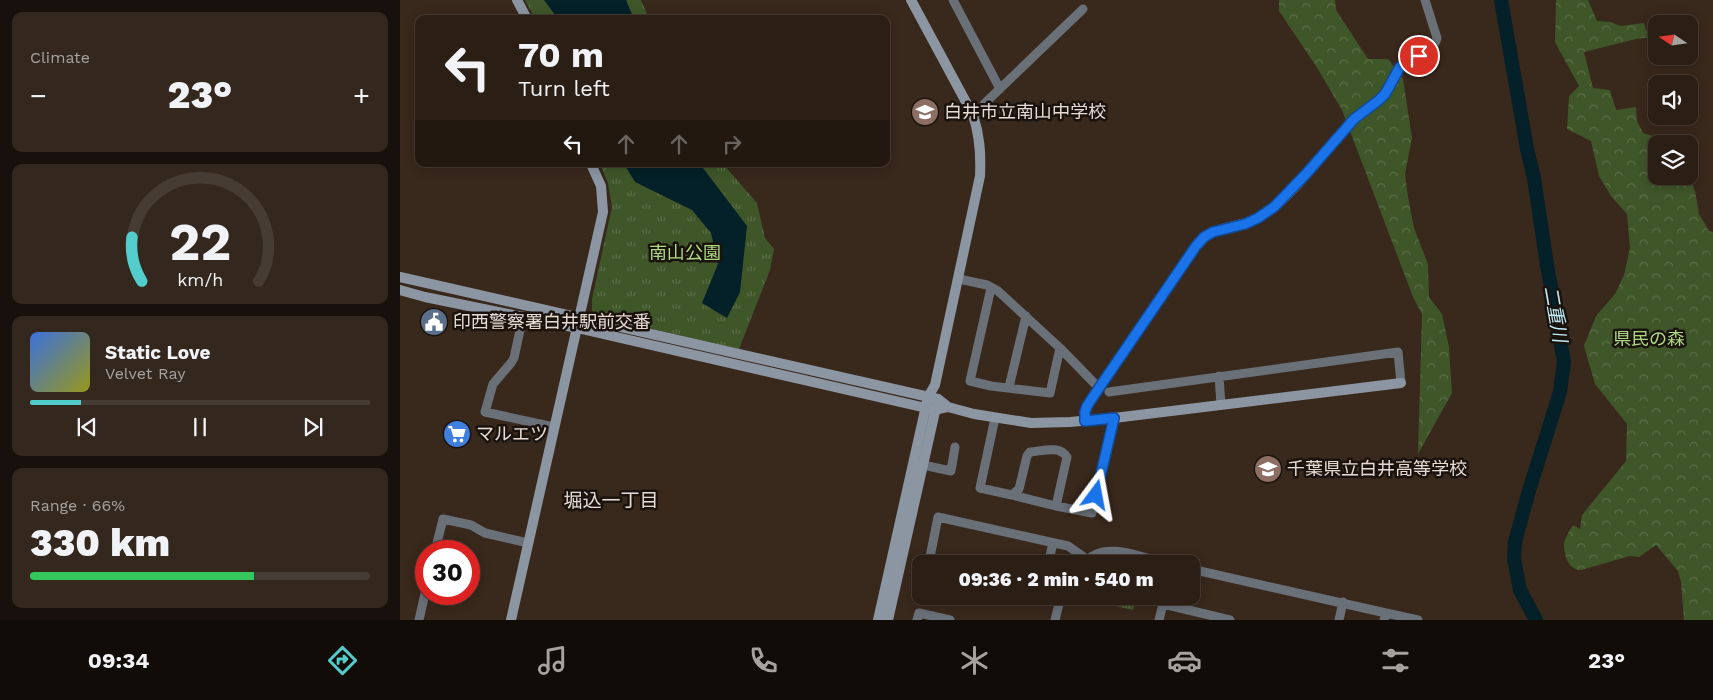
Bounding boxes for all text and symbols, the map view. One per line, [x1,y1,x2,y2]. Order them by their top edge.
north arrow [1648,15,1698,65]
map controls [1648,15,1698,185]
text: 70 m [518,34,604,76]
icon: left [435,35,500,100]
pin [1398,35,1440,77]
icon: arrive [1405,42,1433,70]
text: Climate [30,48,90,67]
text: 23° [168,73,232,117]
button: sound [1648,75,1698,125]
text: Turn left [518,76,610,101]
text: − [30,79,47,112]
text: + [353,79,370,112]
school or university icon: 白井市立南山中学校 [910,97,940,127]
place label: 白井市立南山中学校 [944,101,1106,122]
icon: left [559,130,587,158]
icon: ahead [612,130,640,158]
icon: ahead [665,130,693,158]
icon: right [718,130,746,158]
button: layers [1648,135,1698,185]
text: 22 [169,212,231,273]
park label: 南山公園 [649,242,721,263]
text: km/h [177,269,223,290]
water label: 二重川 [1539,284,1572,346]
public building icon: 印西警察署白井駅前交番 [419,307,449,337]
place label: 印西警察署白井駅前交番 [453,311,651,332]
park label: 県民の森 [1613,328,1685,349]
text: Static Love [105,341,210,364]
text: Velvet Ray [105,364,185,383]
icon: previous [73,413,101,441]
icon: pause [186,413,214,441]
icon: next [299,413,327,441]
supermarket icon: マルエツ [442,419,472,449]
place label: マルエツ [476,423,548,444]
school or university icon: 千葉県立白井高等学校 [1253,454,1283,484]
place label: 千葉県立白井高等学校 [1287,458,1467,479]
position arrow [1069,468,1121,520]
district label: 堀込一丁目 [563,489,659,512]
text: Range · 66% [30,496,125,515]
text: 330 km [30,521,170,565]
speed limit sign: 30 [415,540,480,605]
text: 09:36 · 2 min · 540 m [959,568,1153,591]
icon: directions [325,643,360,678]
icon: music [535,643,570,678]
icon: phone [746,643,781,678]
icon: climate [957,643,992,678]
icon: car [1167,643,1202,678]
icon: filters [1378,643,1413,678]
text: 09:34 [88,648,149,673]
text: 23° [1588,648,1625,673]

